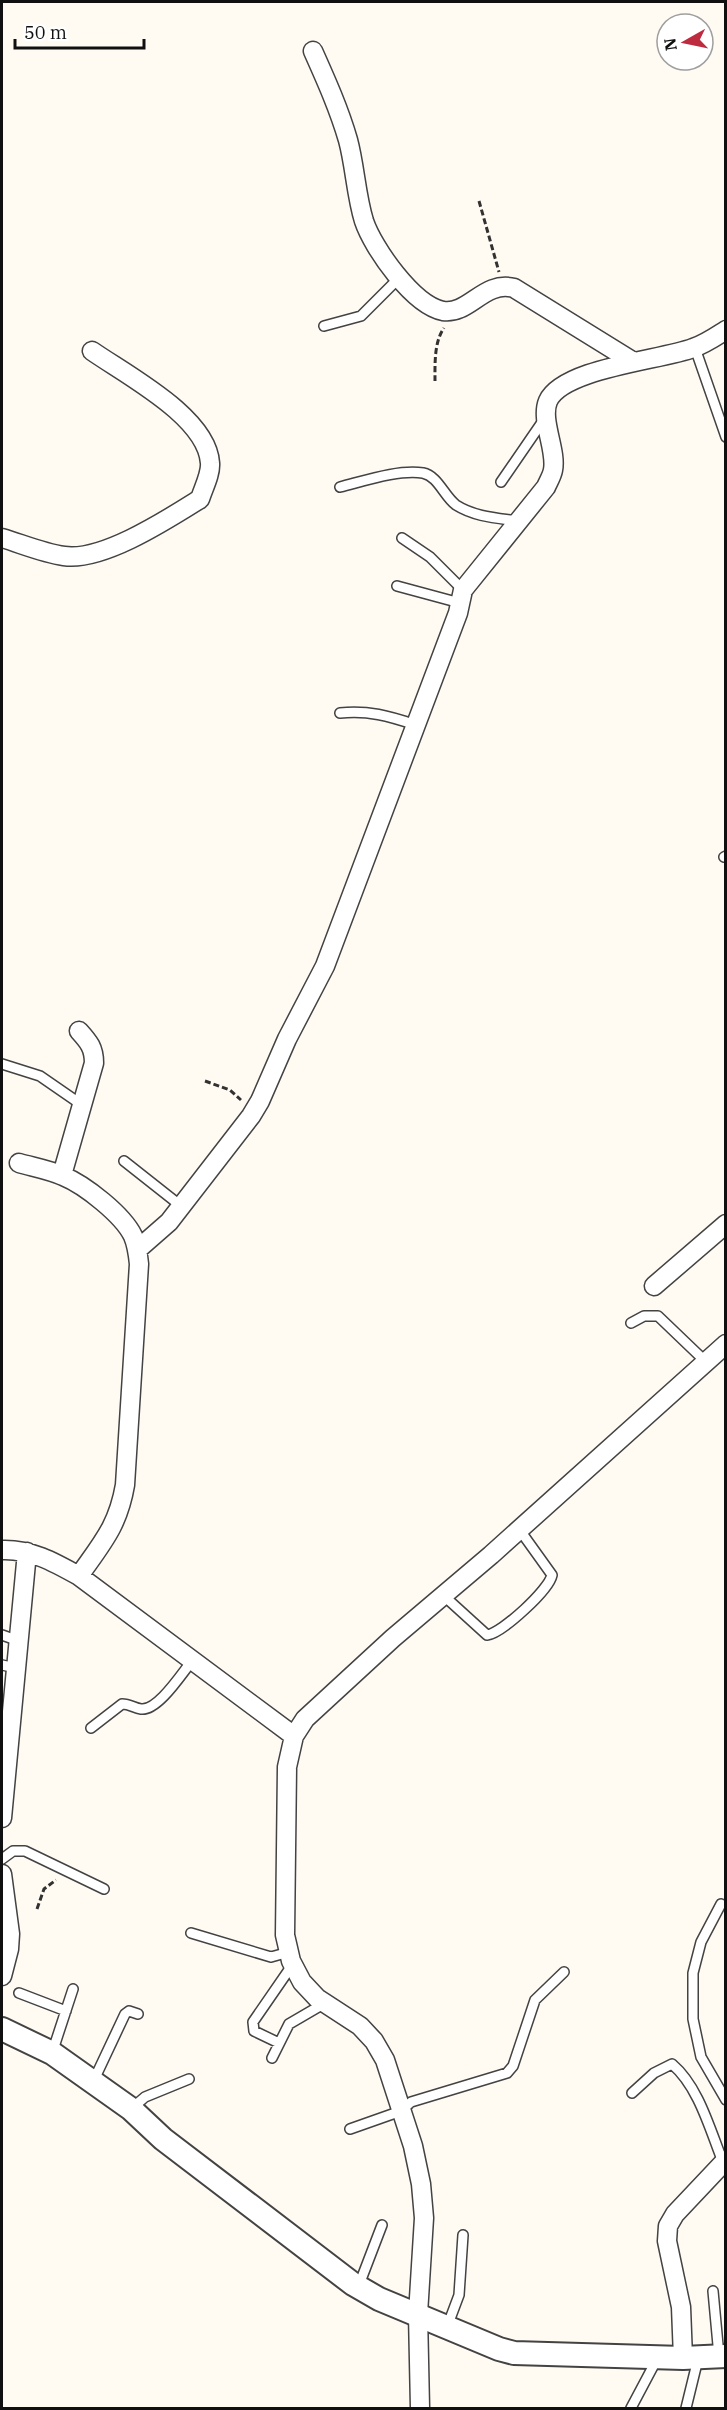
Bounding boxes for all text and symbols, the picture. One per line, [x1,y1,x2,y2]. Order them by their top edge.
scale bar [15,12,144,50]
north arrow [655,12,715,72]
text: 50 m [24,21,67,44]
text: N [659,37,681,52]

